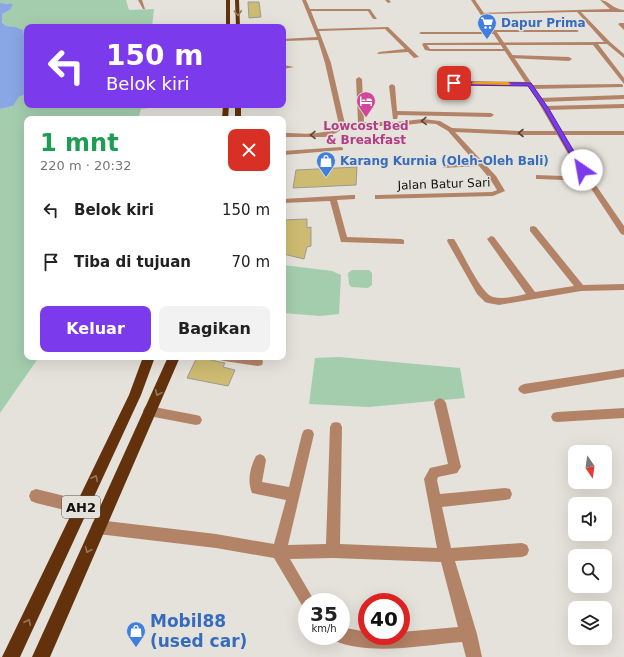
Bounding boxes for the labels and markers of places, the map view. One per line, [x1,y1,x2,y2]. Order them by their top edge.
supermarket icon: Dapur Prima [476,12,498,40]
place label: Dapur Prima [501,16,586,30]
pin [437,66,471,100]
hotel icon: Lowcost Bed & Breakfast [355,90,377,118]
place label: Lowcost Bed & Breakfast [323,119,409,147]
shop icon: Karang Kurnia (Oleh-Oleh Bali) [315,150,337,178]
place label: Karang Kurnia (Oleh-Oleh Bali) [340,154,549,168]
place label: Mobil88 (used car) [150,611,247,651]
shop icon: Mobil88 (used car) [125,620,147,648]

